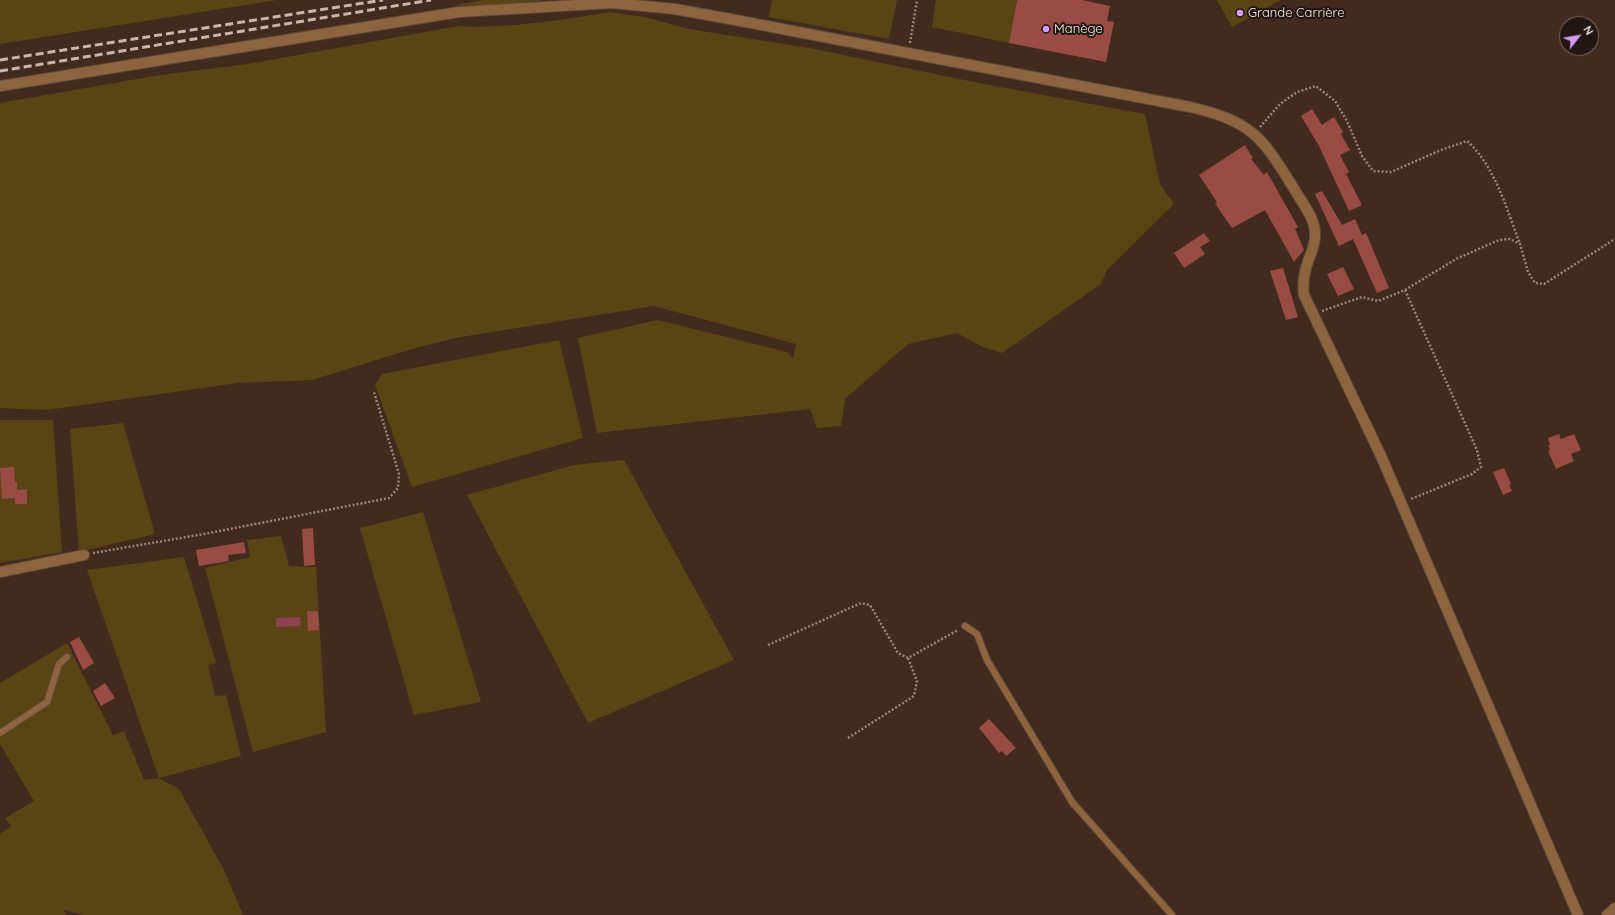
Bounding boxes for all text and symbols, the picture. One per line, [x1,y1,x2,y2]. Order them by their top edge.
place label: Grande Carrière [1248,5,1345,21]
marker: Grande Carrière [1235,8,1245,18]
north arrow [1559,16,1599,56]
place label: Manège [1054,21,1103,37]
text: N [1580,23,1597,37]
marker: Manège [1041,24,1051,34]

